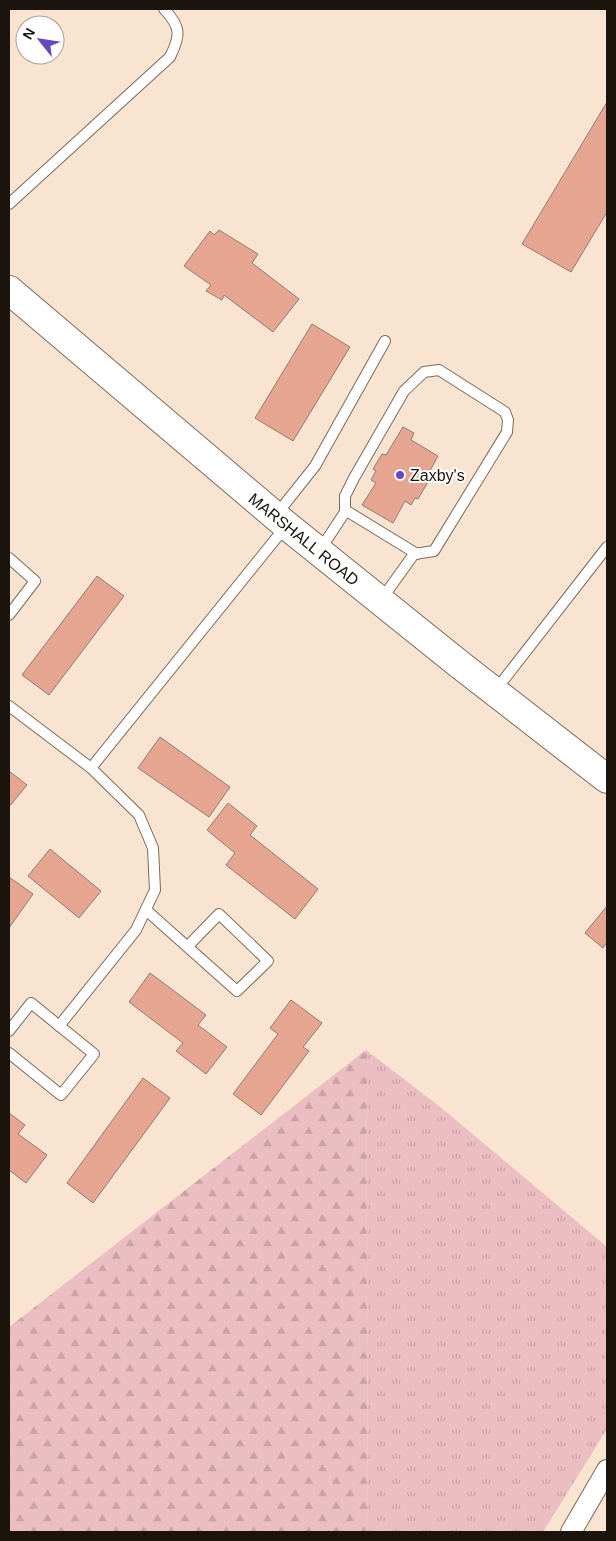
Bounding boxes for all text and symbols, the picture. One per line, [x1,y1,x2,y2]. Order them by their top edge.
north arrow [15,15,65,65]
text: N [19,25,38,42]
place label: Zaxby's [410,467,465,484]
marker: Zaxby's [394,469,406,481]
street label: MARSHALL ROAD [245,490,362,589]

